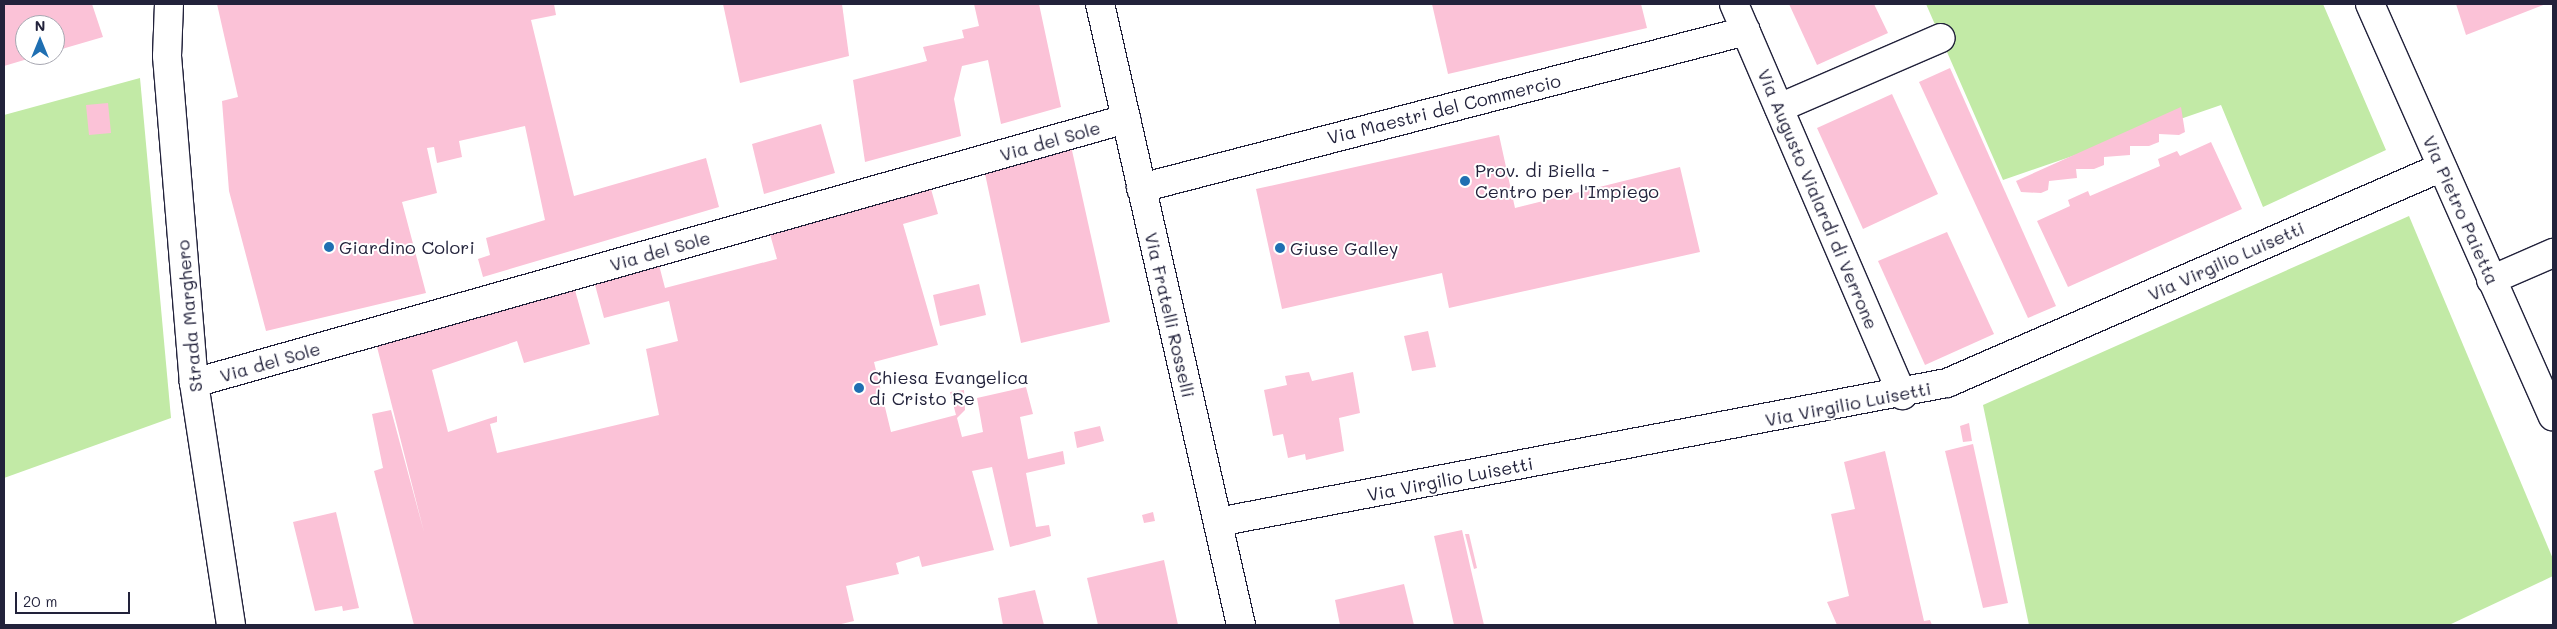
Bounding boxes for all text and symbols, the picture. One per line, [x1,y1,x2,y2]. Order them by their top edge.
north arrow [15,15,65,65]
text: N [35,16,45,35]
street label: Via Augusto Vialardi di Verrone [1753,66,1883,332]
street label: Via Maestri del Commercio [1325,70,1563,148]
street label: Via del Sole [997,116,1103,166]
street label: Via Pietro Paietta [2418,132,2504,288]
place label: Prov. di Biella - Centro per l'Impiego [1475,160,1659,202]
marker: Prov. di Biella - Centro per l'Impiego [1459,175,1471,187]
street label: Via Virgilio Luisetti [2145,217,2307,305]
street label: Via del Sole [607,226,713,276]
street label: Via Fratelli Rosselli [1140,230,1200,400]
place label: Giardino Colori [339,236,475,258]
place label: Giuse Galley [1290,237,1398,259]
street label: Strada Marghero [172,239,206,393]
marker: Giardino Colori [323,241,335,253]
marker: Giuse Galley [1274,242,1286,254]
street label: Via del Sole [217,337,323,387]
place label: Chiesa Evangelica di Cristo Re [869,367,1029,409]
street label: Via Virgilio Luisetti [1763,377,1933,431]
marker: Chiesa Evangelica di Cristo Re [853,382,865,394]
street label: Via Virgilio Luisetti [1365,452,1535,506]
scale bar [18,582,132,614]
text: 20 m [23,591,57,611]

